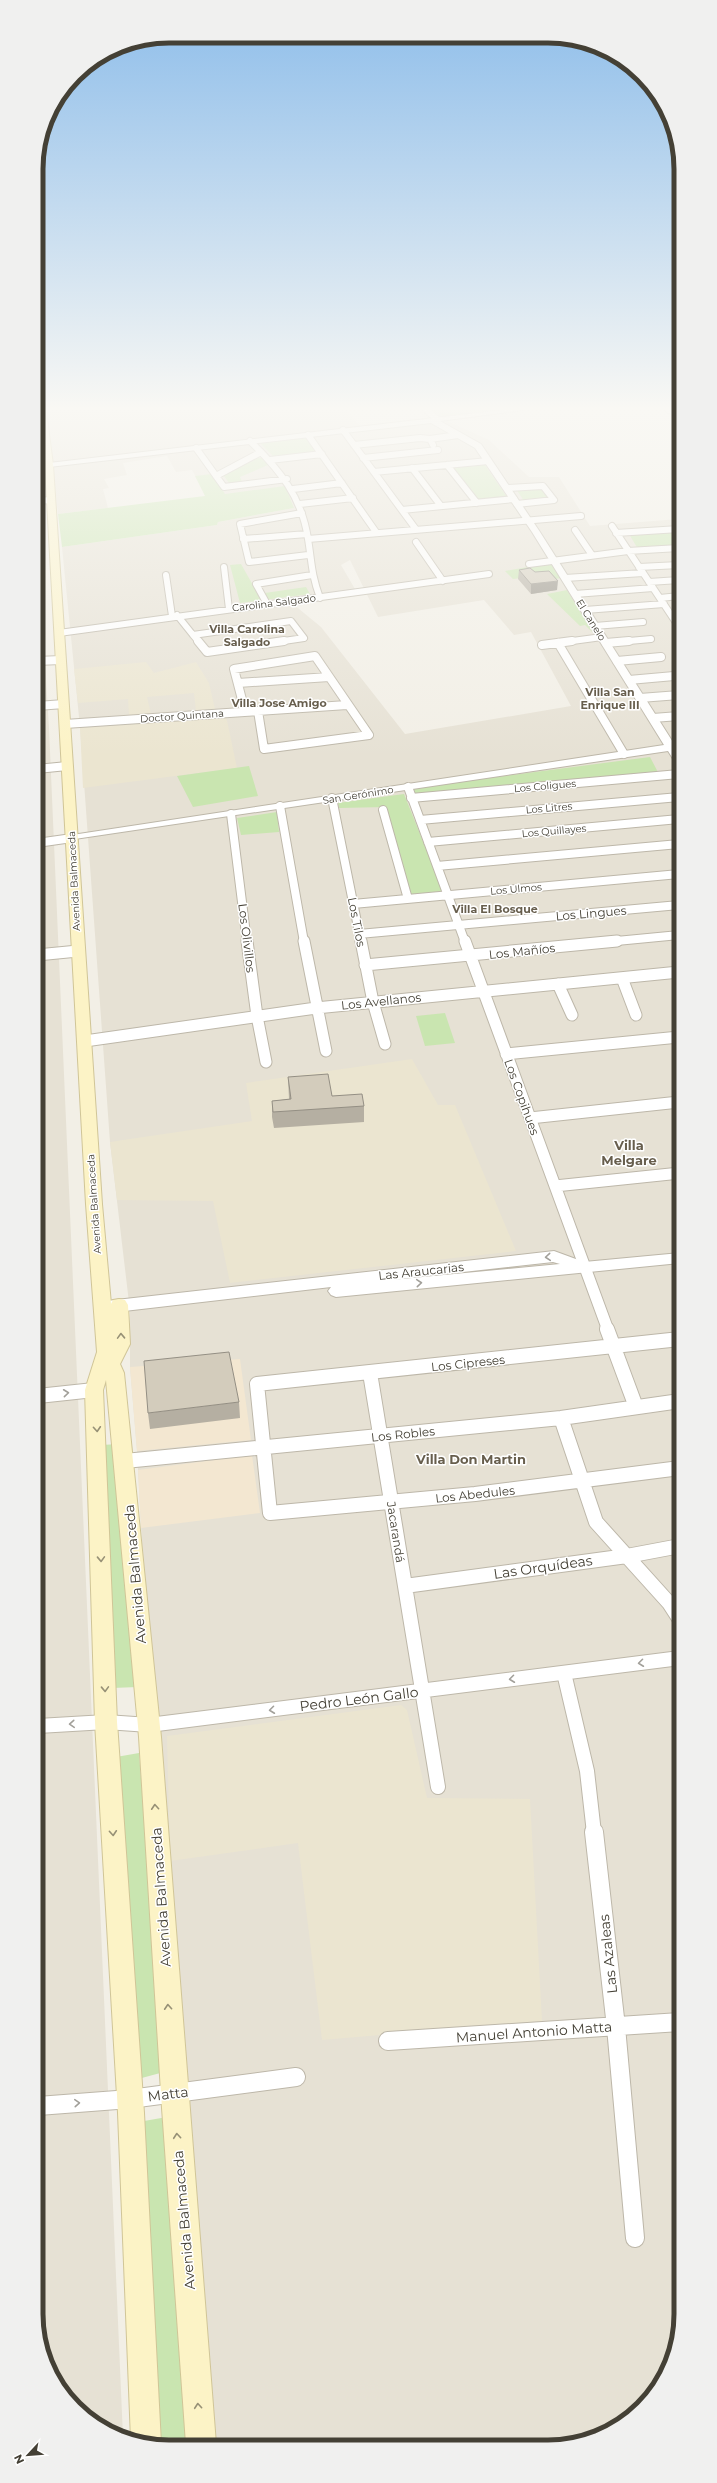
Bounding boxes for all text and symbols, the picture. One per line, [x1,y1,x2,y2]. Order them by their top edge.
street label: Carolina Salgado [231,591,317,615]
street label: El Canelo [573,597,609,643]
district label: Villa Carolina Salgado [208,622,285,649]
district label: Villa San Enrique III [580,685,640,712]
district label: Villa Jose Amigo [230,696,327,710]
street label: Doctor Quintana [140,707,224,725]
street label: Los Coligues [513,777,577,795]
street label: San Gerónimo [322,783,394,807]
street label: Los Litres [525,799,573,817]
street label: Los Quillayes [521,822,587,840]
street label: Avenida Balmaceda [65,831,83,931]
street label: Los Ulmos [490,880,543,898]
street label: Los Tilos [345,896,369,948]
district label: Villa El Bosque [451,902,538,916]
street label: Los Lingues [555,902,627,924]
street label: Los Olivillos [235,903,259,974]
street label: Los Mañíos [488,940,556,962]
street label: Los Avellanos [340,989,422,1013]
street label: Los Copihues [501,1057,543,1137]
district label: Villa Melgare [601,1137,657,1168]
street label: Avenida Balmaceda [84,1154,104,1254]
one-way arrow [545,1252,551,1261]
street label: Las Araucarias [377,1259,465,1283]
one-way arrow [416,1279,422,1288]
one-way arrow [116,1333,125,1339]
street label: Los Cipreses [430,1352,506,1374]
one-way arrow [63,1389,69,1398]
street label: Los Robles [370,1423,436,1445]
one-way arrow [93,1426,101,1432]
district label: Villa Don Martin [415,1451,526,1467]
street label: Los Abedules [434,1482,516,1506]
street label: Jacarandá [384,1499,408,1564]
street label: Avenida Balmaceda [120,1504,150,1644]
street label: Las Orquídeas [492,1551,594,1583]
one-way arrow [97,1556,105,1562]
one-way arrow [638,1658,644,1667]
one-way arrow [509,1674,515,1683]
street label: Pedro León Gallo [299,1683,420,1715]
one-way arrow [101,1686,109,1692]
one-way arrow [269,1705,275,1714]
one-way arrow [69,1720,75,1729]
one-way arrow [150,1804,159,1810]
street label: Avenida Balmaceda [147,1827,175,1967]
one-way arrow [109,1830,118,1836]
street label: Las Azaleas [595,1913,621,1995]
one-way arrow [163,2004,172,2010]
street label: Manuel Antonio Matta [455,2018,613,2046]
street label: Matta [147,2083,189,2105]
one-way arrow [74,2098,80,2107]
one-way arrow [172,2133,181,2139]
street label: Avenida Balmaceda [169,2150,199,2290]
one-way arrow [194,2403,203,2409]
north arrow [8,2435,48,2475]
text: N [11,2452,27,2466]

